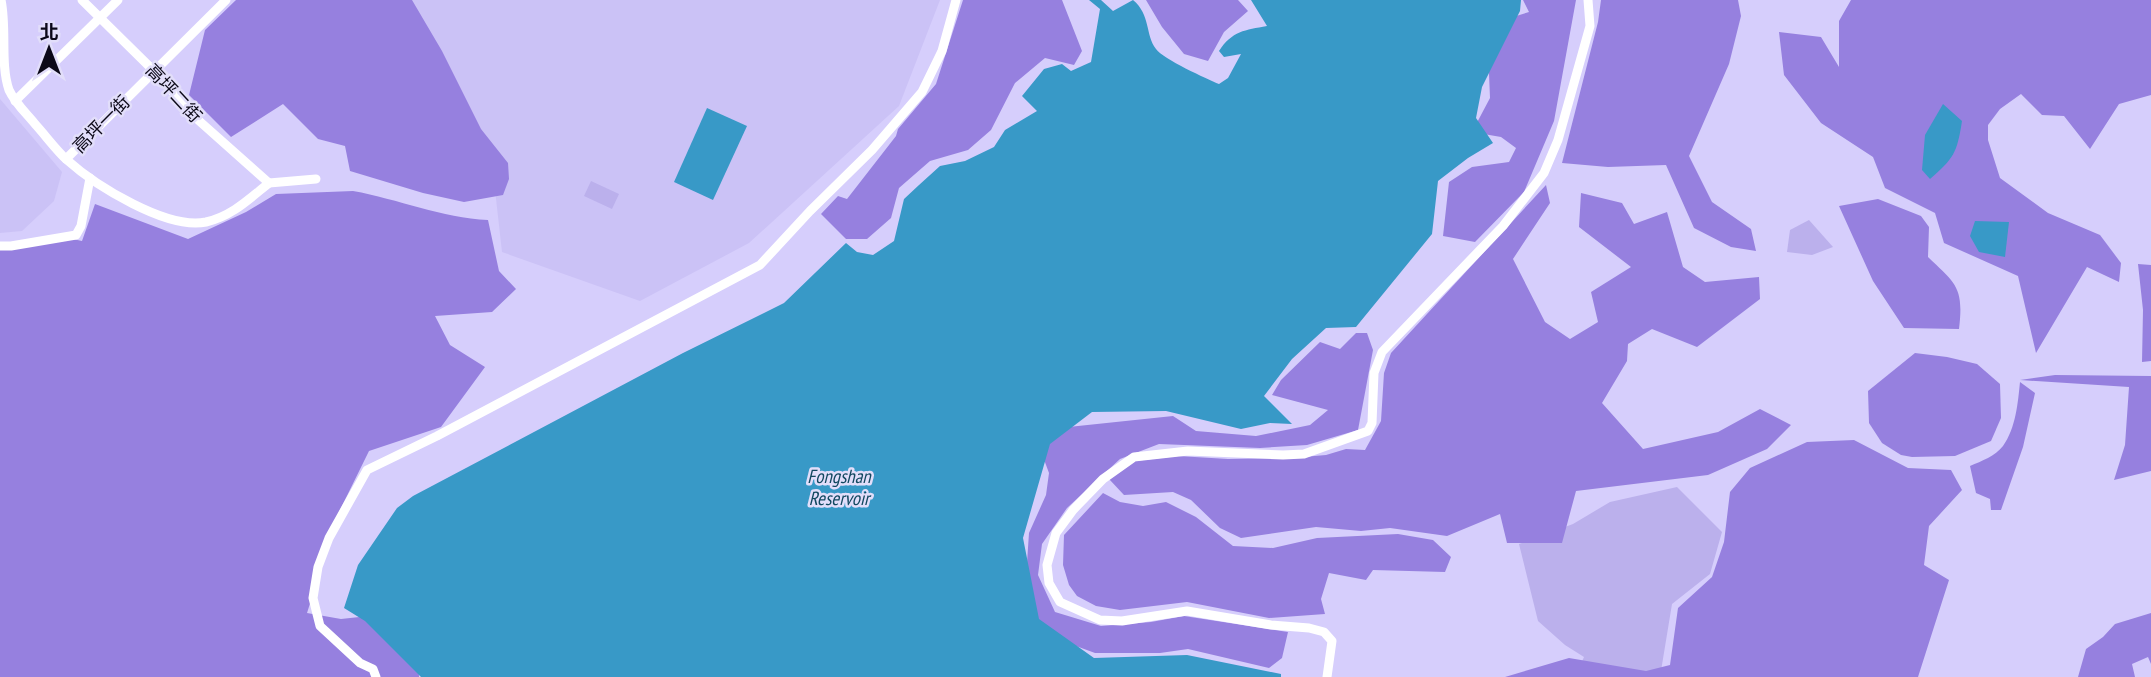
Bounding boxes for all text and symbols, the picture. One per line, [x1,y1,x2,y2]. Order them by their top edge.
north arrow [14,14,84,84]
text: 北 [39,20,59,44]
street label: 高坪二街 [141,59,207,127]
street label: 高坪一街 [67,90,135,158]
water label: Fongshan Reservoir [807,464,872,510]

